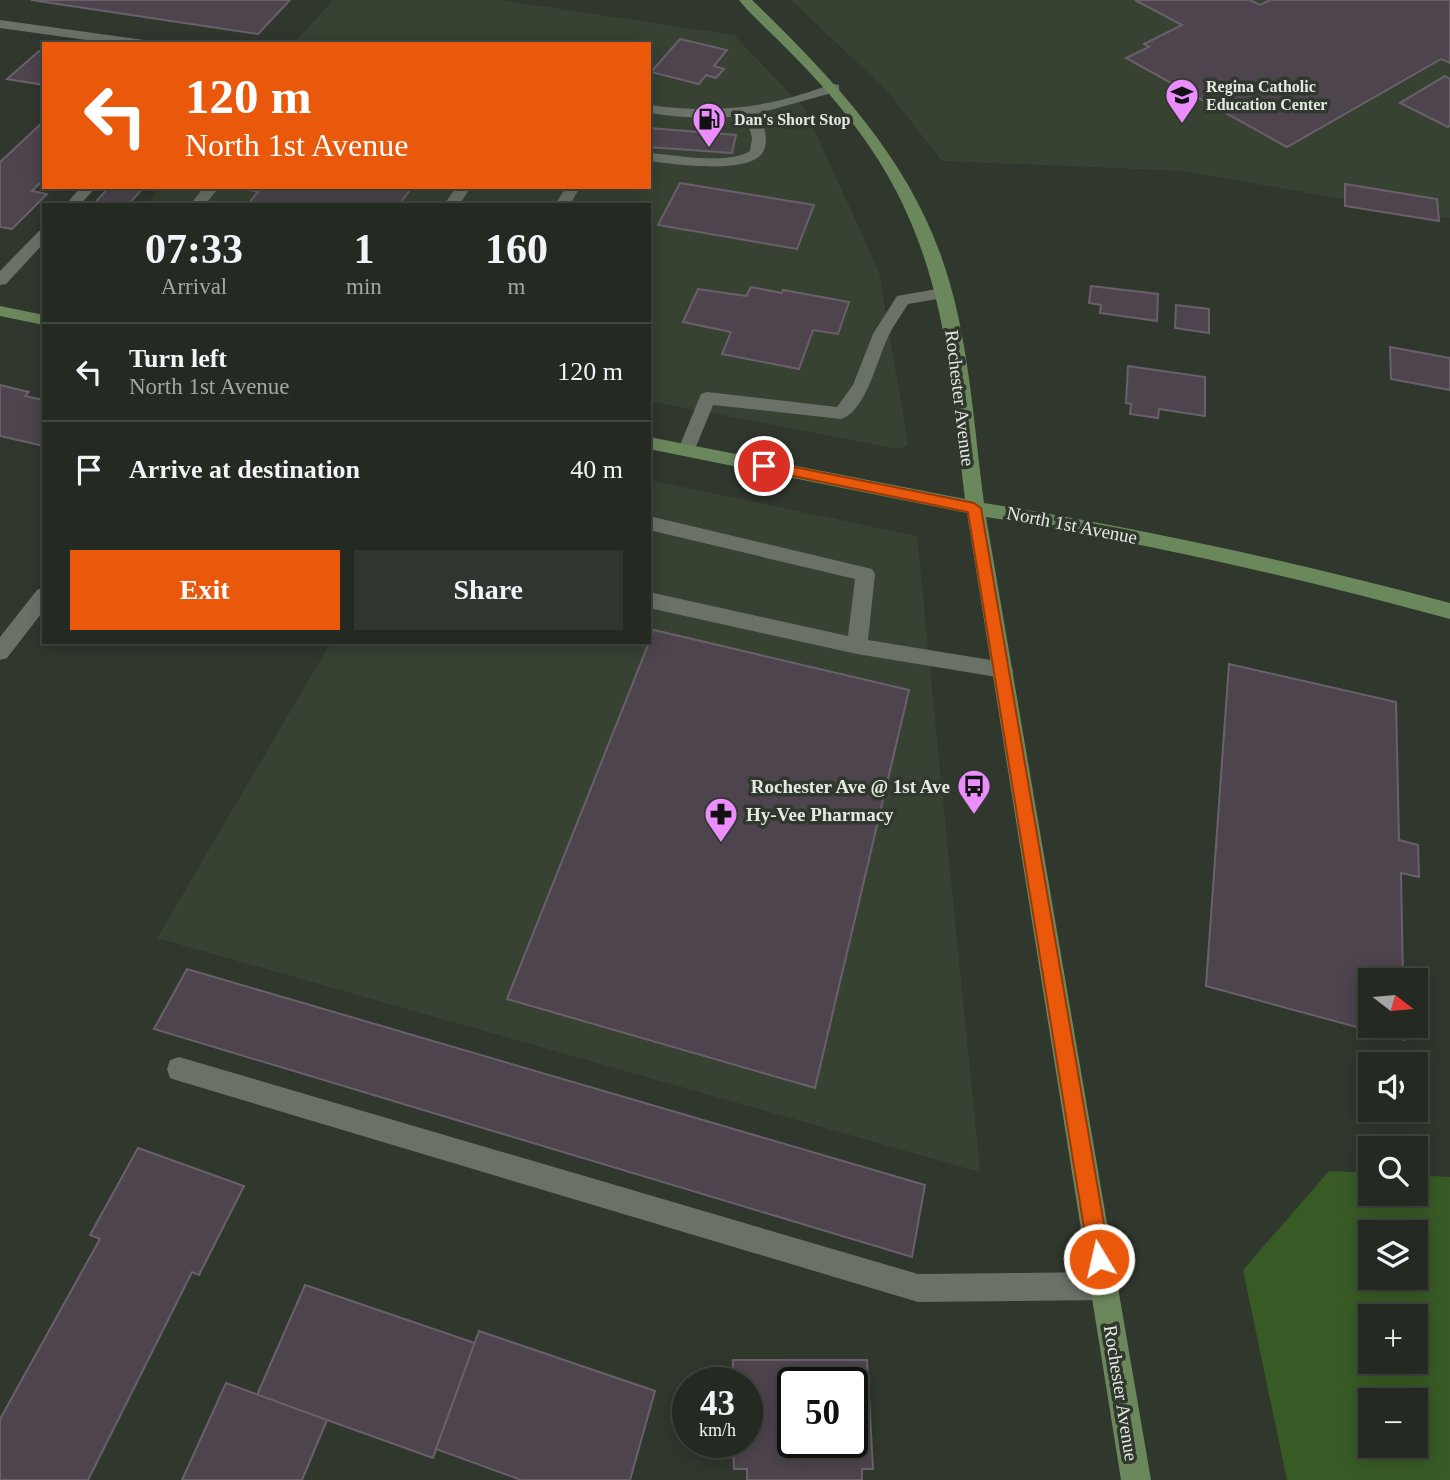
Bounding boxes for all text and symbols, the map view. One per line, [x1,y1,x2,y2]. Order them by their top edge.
text: 120 m [185,69,312,124]
icon: left [70,70,161,161]
school or university icon: Regina Catholic Education Center [1163,76,1201,125]
place label: Regina Catholic Education Center [1206,78,1327,113]
fuel station icon: Dan's Short Stop [690,100,728,149]
place label: Dan's Short Stop [734,111,851,129]
text: North 1st Avenue [185,127,408,163]
text: 07:33 [145,226,243,272]
text: 1 [353,226,374,272]
text: 160 [485,226,548,272]
text: Arrival [161,274,227,299]
text: min [346,274,382,299]
text: m [507,274,525,299]
street label: Rochester Avenue [941,329,979,467]
text: Turn left [129,344,227,373]
icon: left [70,353,108,391]
text: 120 m [557,357,623,386]
text: North 1st Avenue [129,374,290,399]
pin [734,436,794,496]
icon: arrive [745,447,783,485]
icon: arrive [70,451,108,489]
text: Arrive at destination [129,455,360,484]
text: 40 m [570,455,623,484]
street label: North 1st Avenue [1005,502,1139,548]
button: Exit [70,550,340,630]
button: Share [354,550,623,630]
bus stop icon: Rochester Ave @ 1st Ave [955,767,993,816]
place label: Rochester Ave @ 1st Ave [751,776,950,797]
pharmacy icon: Hy-Vee Pharmacy [702,795,740,844]
place label: Hy-Vee Pharmacy [746,804,894,825]
north arrow [1358,968,1428,1038]
map controls [1358,968,1428,1458]
button: sound [1358,1052,1428,1122]
button: search [1358,1136,1428,1206]
button: layers [1358,1220,1428,1290]
position arrow [1062,1222,1136,1296]
button: + [1358,1304,1428,1374]
street label: Rochester Avenue [1100,1324,1142,1462]
speed limit sign: 50 [777,1367,868,1458]
text: 43 [700,1384,735,1423]
button: − [1358,1388,1428,1458]
text: km/h [699,1420,736,1440]

